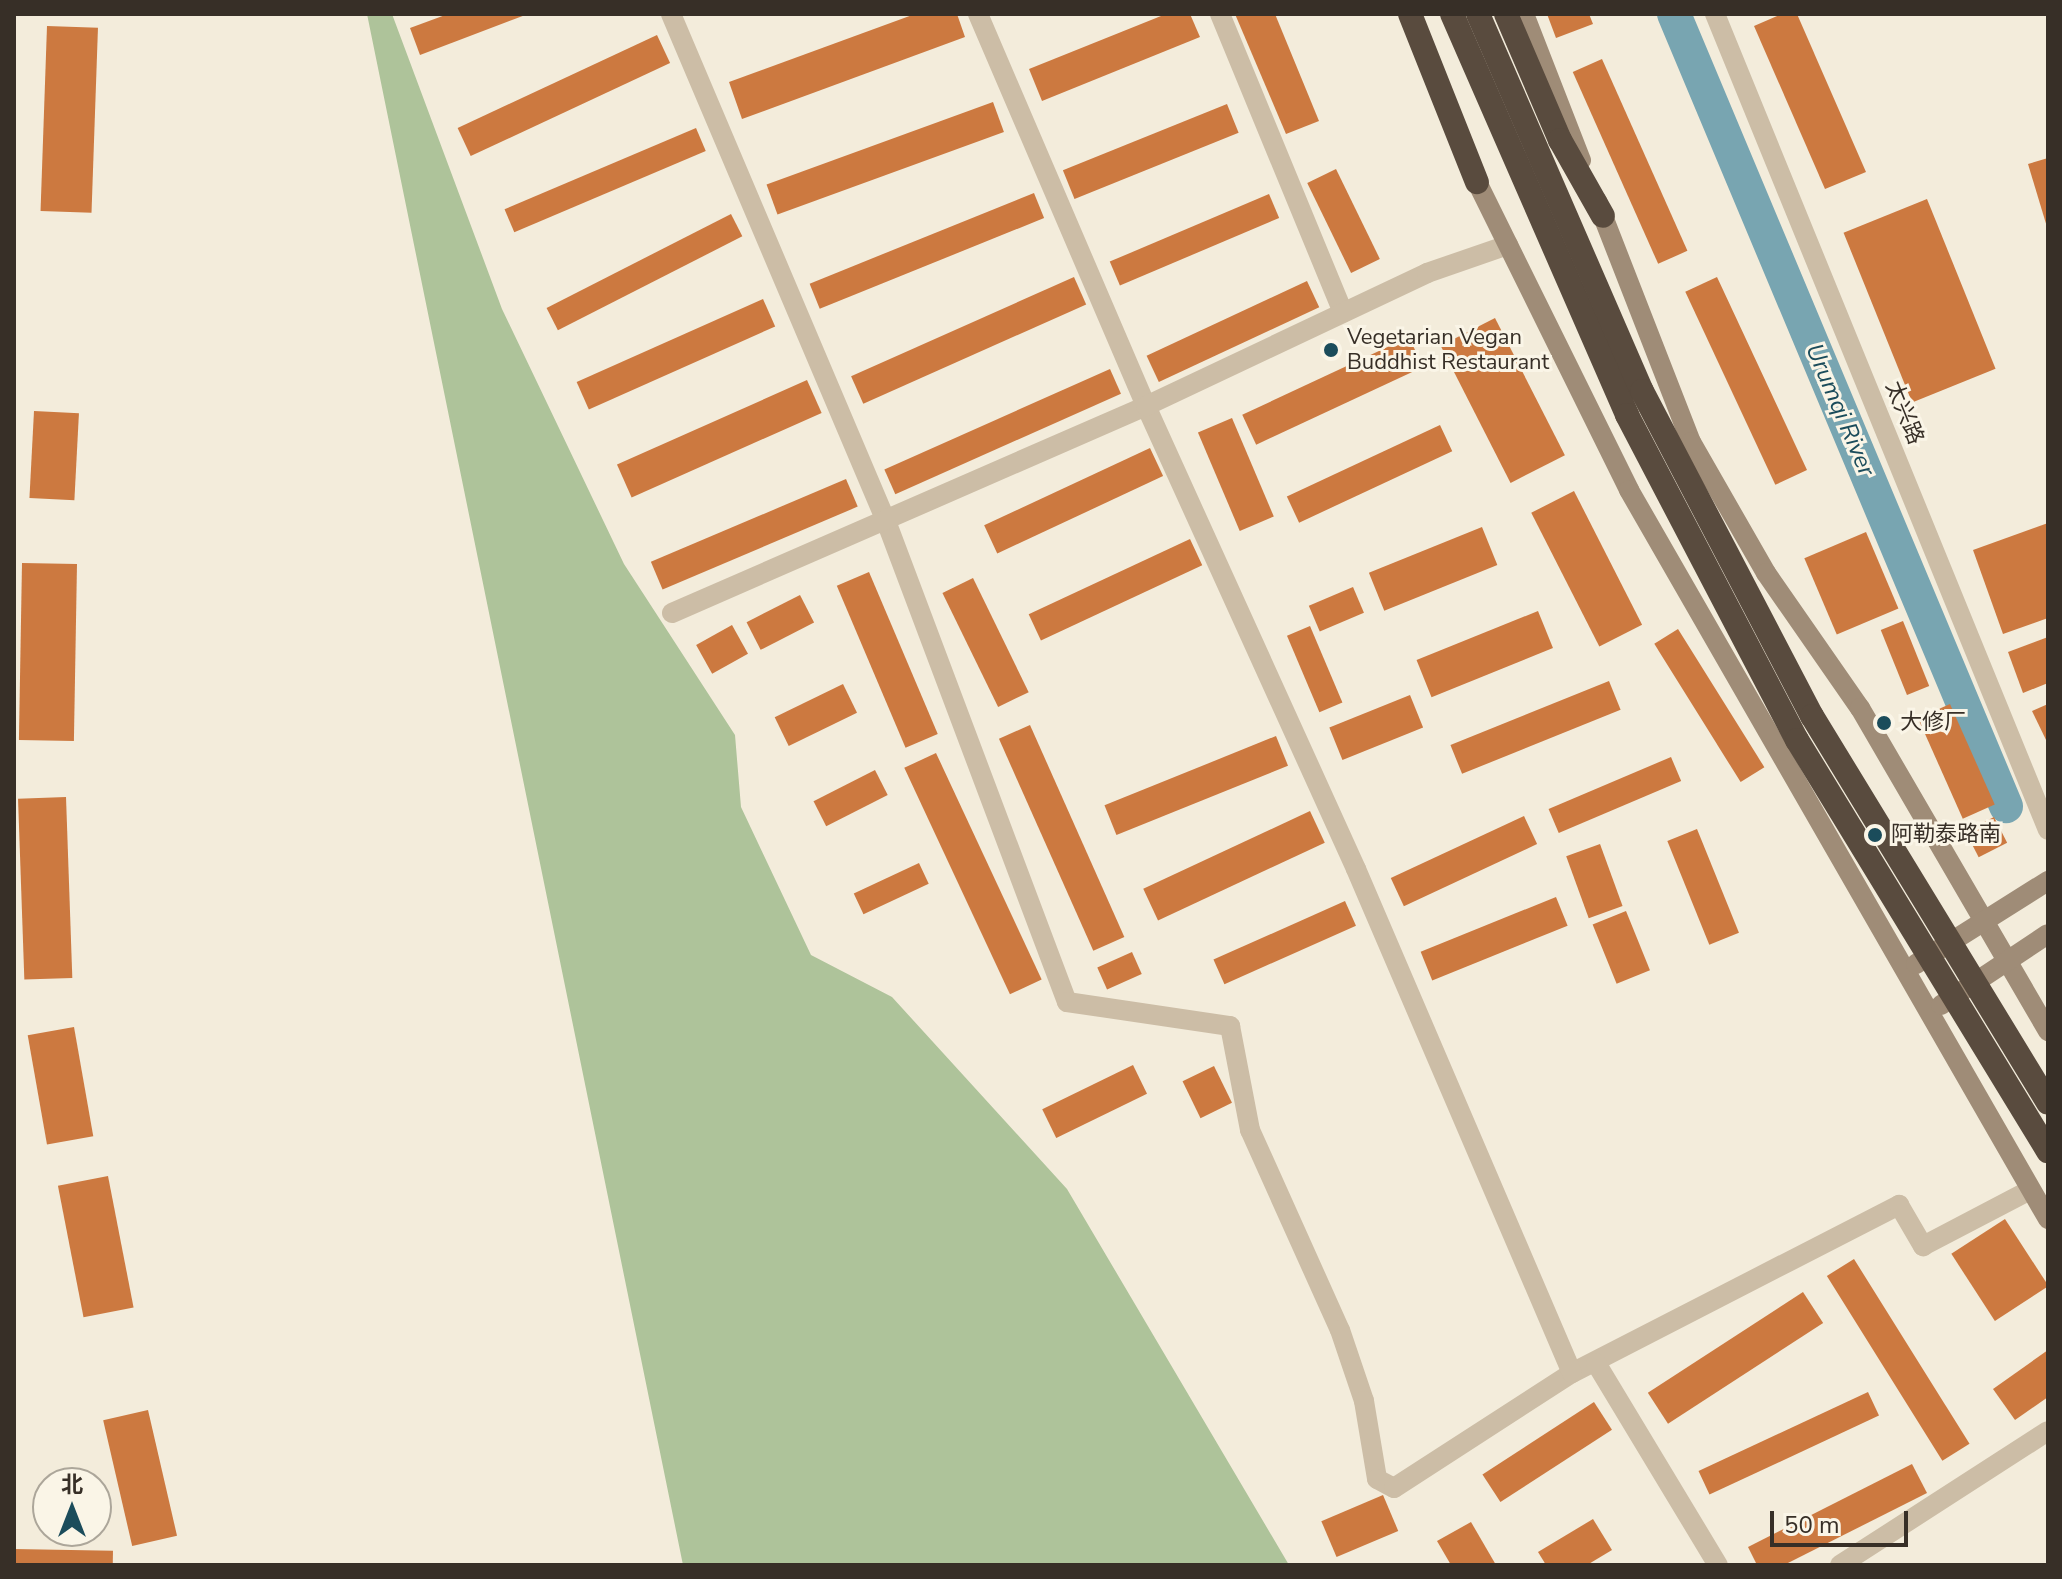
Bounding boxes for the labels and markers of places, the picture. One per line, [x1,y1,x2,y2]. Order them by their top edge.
place label: Vegetarian Vegan Buddhist Restaurant [1347,324,1549,376]
marker: Vegetarian Vegan Buddhist Restaurant [1322,341,1340,359]
place label: 大修厂 [1900,710,1966,736]
marker: 大修厂 [1875,714,1893,732]
place label: 阿勒泰路南 [1891,822,2001,848]
marker: 阿勒泰路南 [1866,826,1884,844]

